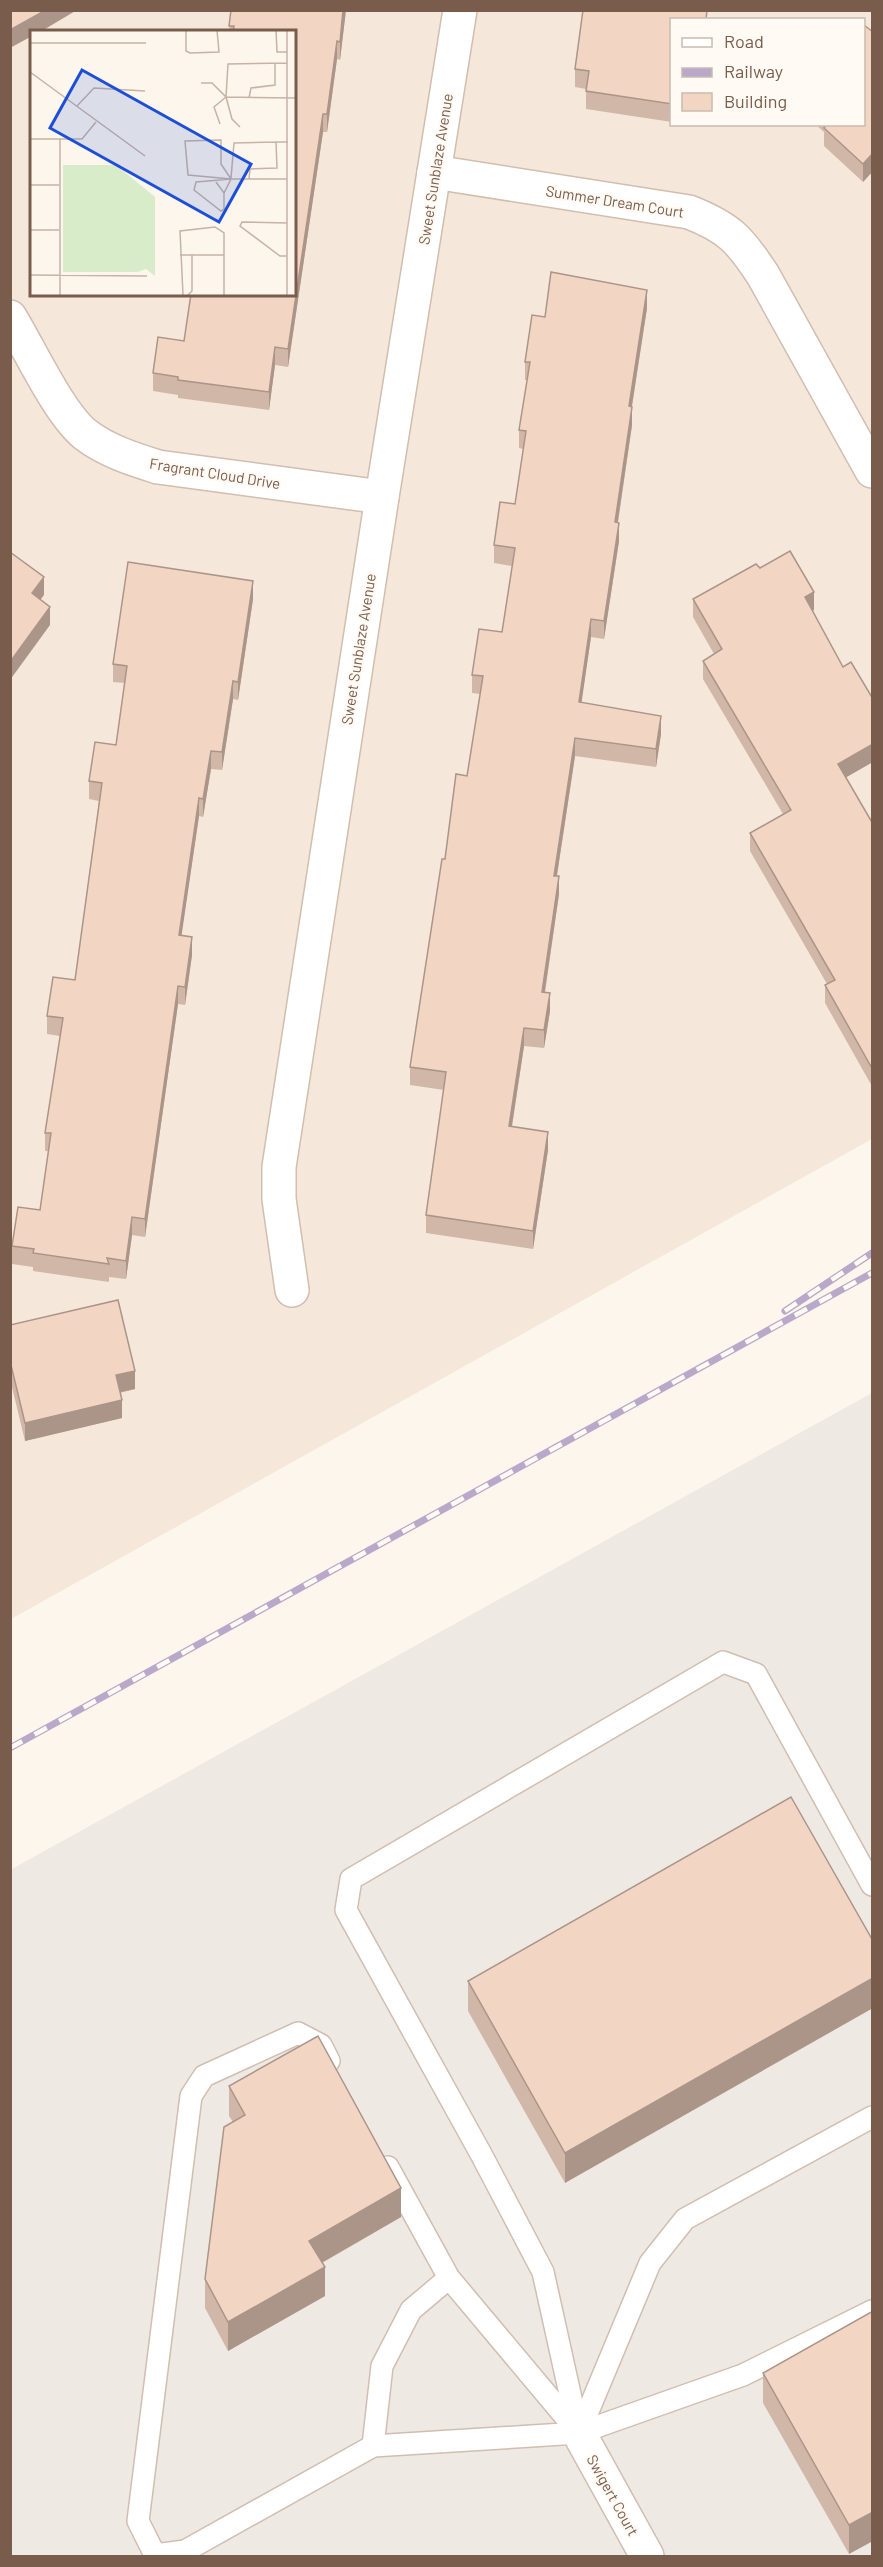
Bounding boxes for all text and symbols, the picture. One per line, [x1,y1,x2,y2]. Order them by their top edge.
legend [670,18,865,126]
inset map [30,30,296,296]
text: Road [724,30,764,52]
text: Railway [724,60,783,82]
text: Building [724,90,787,112]
street label: Sweet Sunblaze Avenue [414,92,456,246]
street label: Summer Dream Court [544,181,686,221]
street label: Fragrant Cloud Drive [148,454,282,492]
street label: Sweet Sunblaze Avenue [337,572,379,726]
street label: Swigert Court [583,2451,643,2539]

